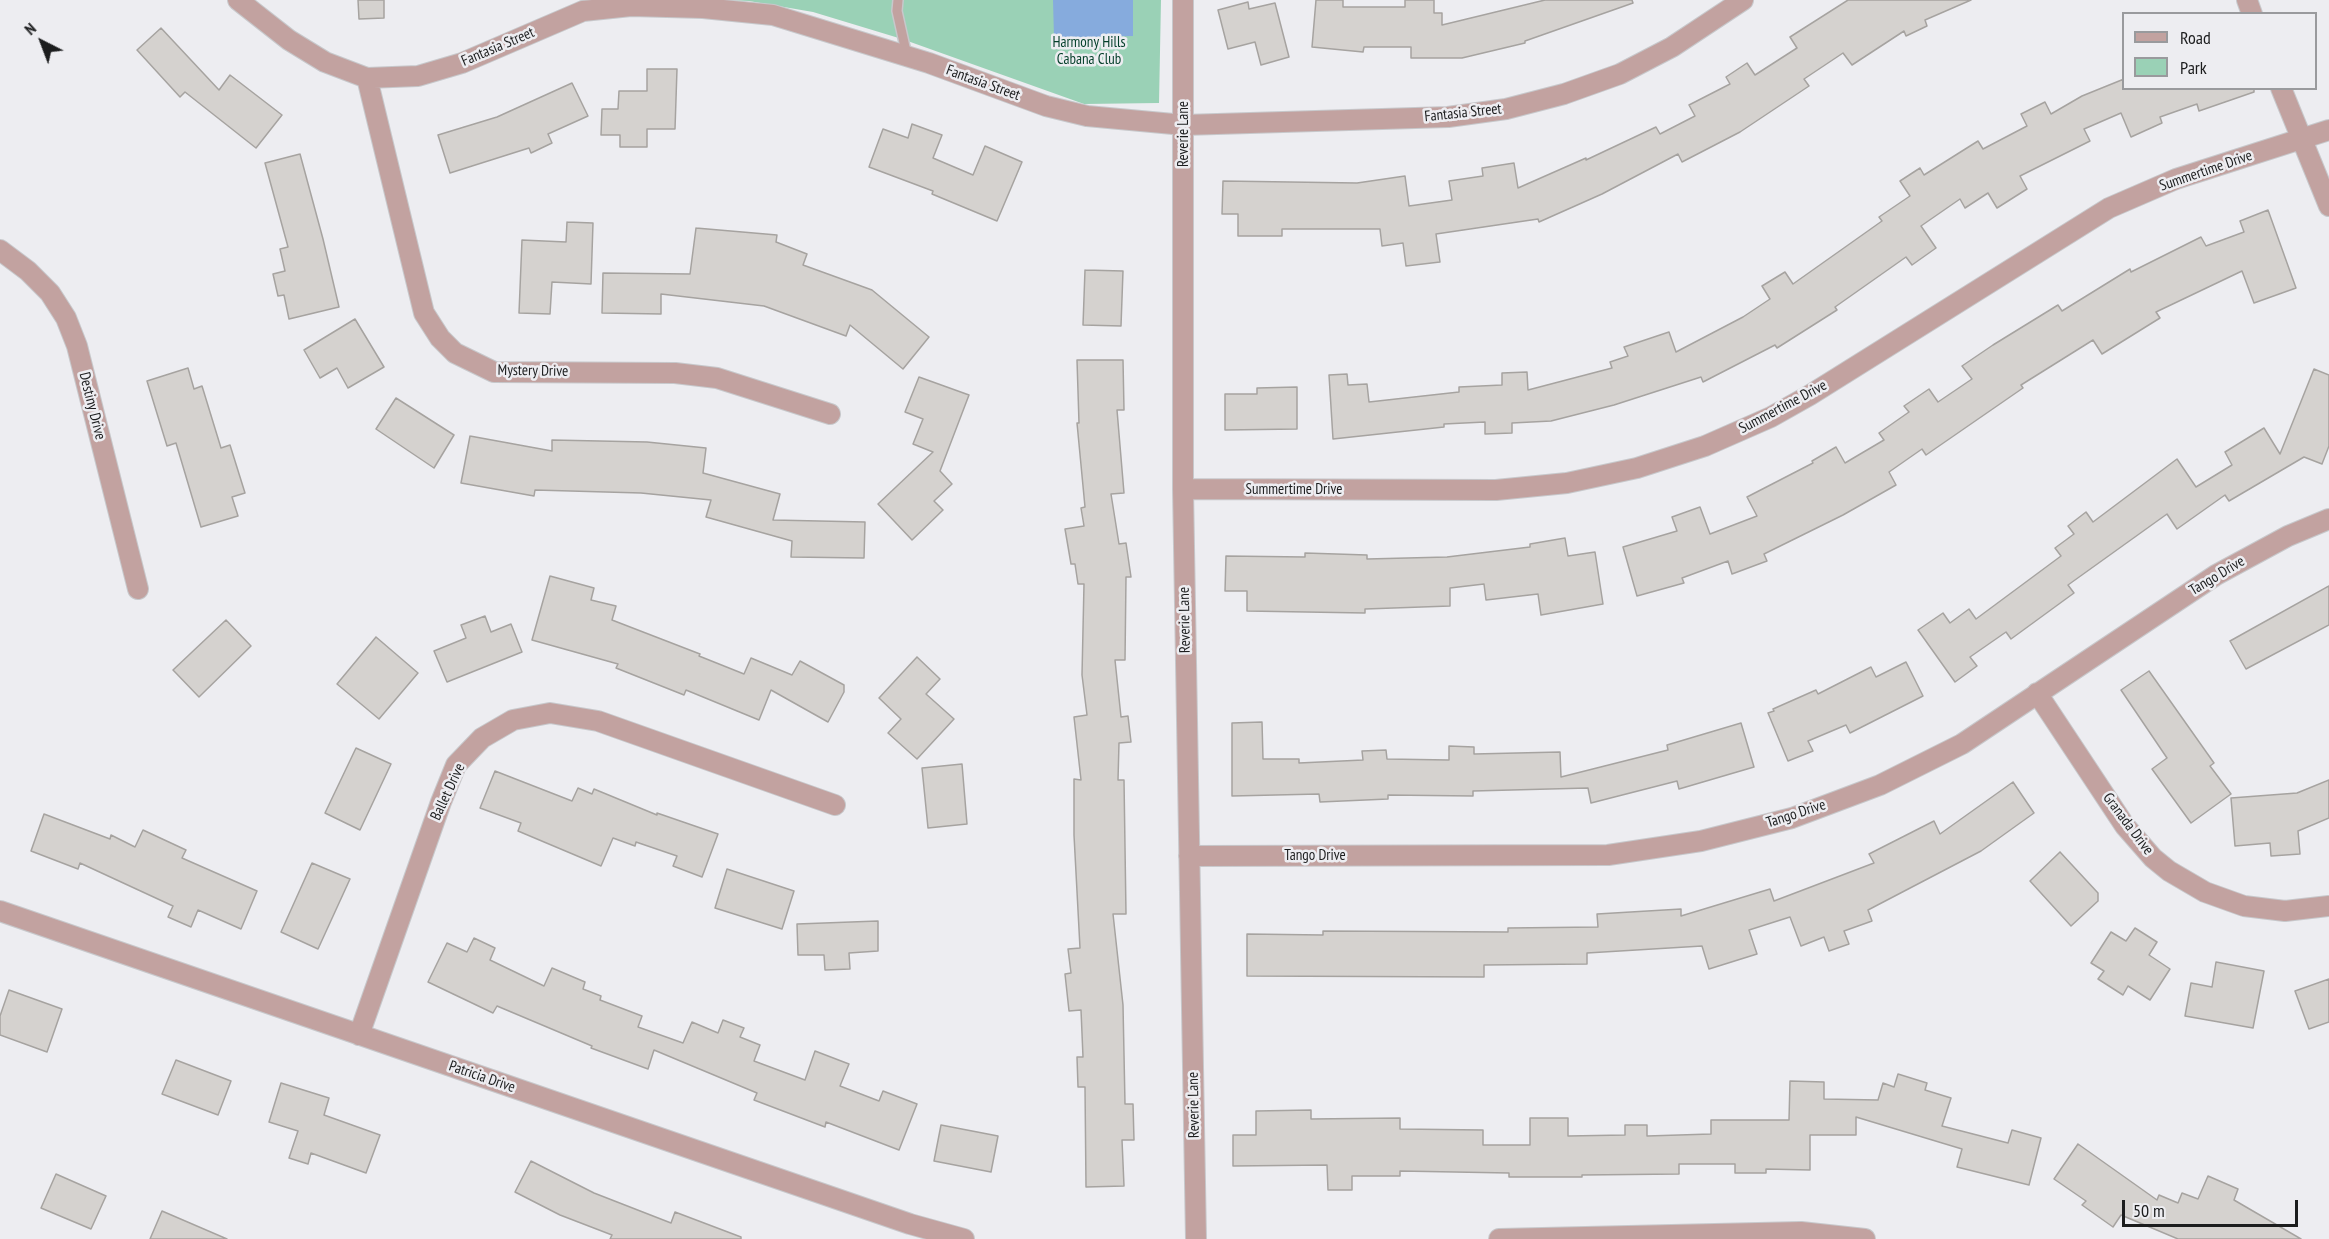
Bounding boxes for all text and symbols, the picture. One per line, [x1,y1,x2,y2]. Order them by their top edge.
north arrow [12,12,72,72]
legend [2122,12,2317,90]
text: N [20,18,40,39]
street label: Fantasia Street [459,24,537,70]
text: Road [2180,26,2211,49]
park label: Harmony Hills Cabana Club [1052,34,1126,69]
text: Park [2180,56,2207,79]
street label: Fantasia Street [944,61,1022,105]
street label: Fantasia Street [1424,100,1502,126]
street label: Reverie Lane [1175,101,1193,167]
street label: Summertime Drive [2157,147,2255,195]
street label: Mystery Drive [498,361,568,381]
street label: Destiny Drive [75,370,109,442]
street label: Summertime Drive [1736,376,1830,438]
street label: Summertime Drive [1246,481,1342,499]
street label: Tango Drive [2186,552,2248,600]
street label: Reverie Lane [1175,587,1195,653]
street label: Ballet Drive [427,761,469,823]
street label: Granada Drive [2099,789,2157,859]
street label: Tango Drive [1764,796,1828,832]
street label: Tango Drive [1284,847,1346,865]
street label: Patricia Drive [447,1057,517,1097]
street label: Reverie Lane [1184,1072,1204,1138]
scale bar [2125,1188,2300,1226]
text: 50 m [2133,1199,2165,1222]

